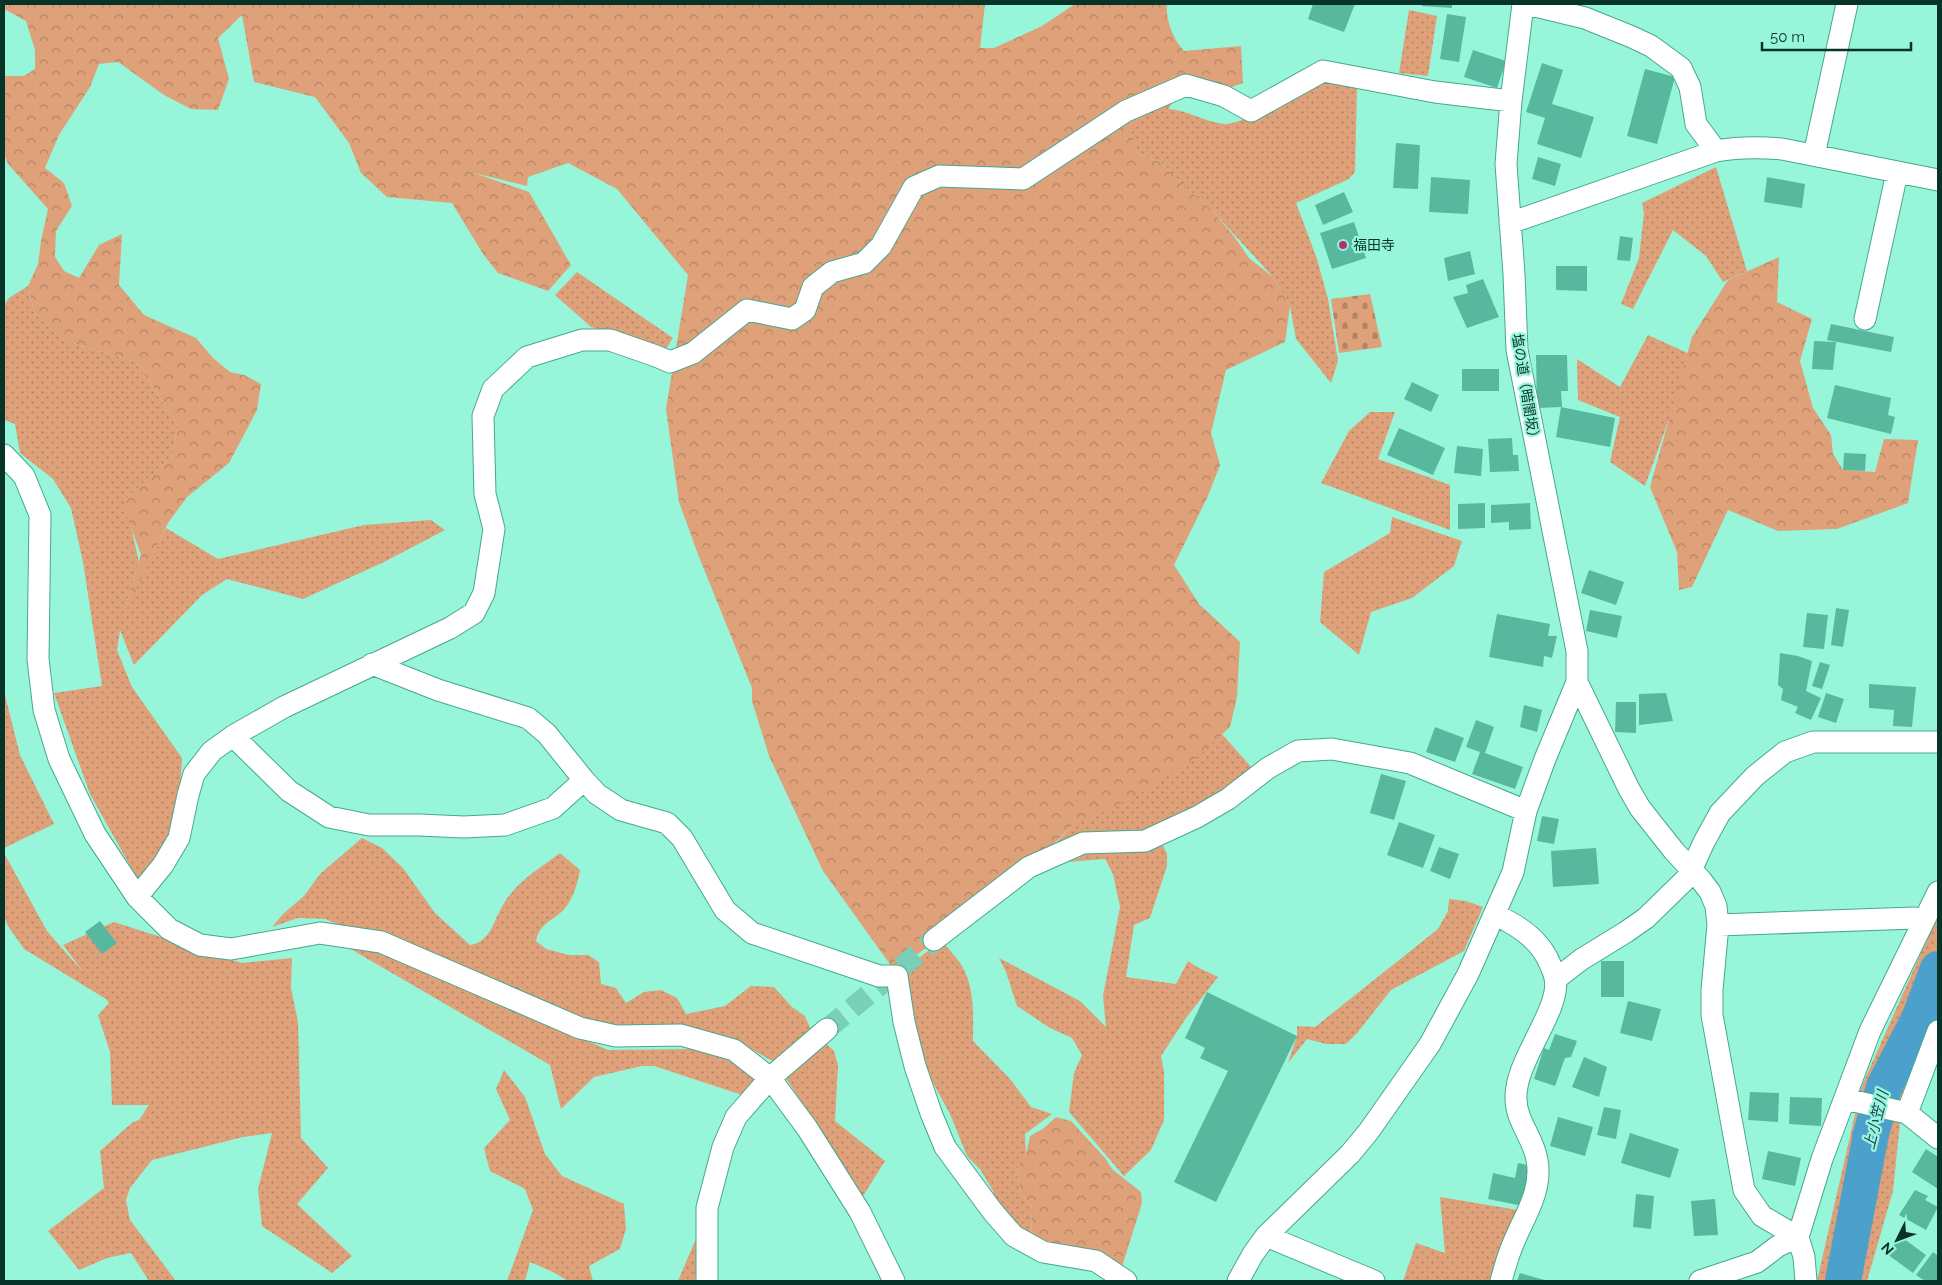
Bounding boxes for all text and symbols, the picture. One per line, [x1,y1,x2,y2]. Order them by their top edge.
scale bar [1762,20,1911,52]
text: 50 m [1770,28,1805,46]
place label: 福田寺 [1353,237,1395,253]
marker: 福田寺 [1337,239,1349,251]
street label: 塩の道（暗闇坂） [1509,332,1543,446]
water label: 上小笠川 [1860,1087,1892,1151]
north arrow [1872,1215,1922,1265]
text: N [1878,1239,1897,1258]

